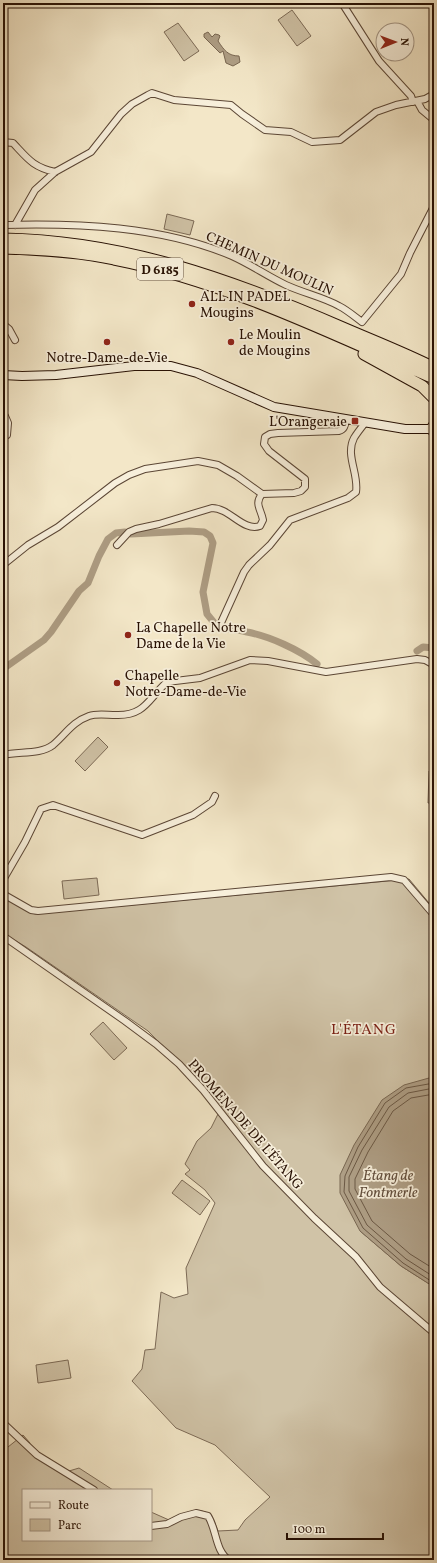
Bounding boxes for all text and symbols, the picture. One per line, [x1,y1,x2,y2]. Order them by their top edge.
north arrow [375,22,415,62]
text: N [396,38,411,46]
street label: CHEMIN DU MOULIN [203,228,336,301]
road number: D 6185 [137,258,183,280]
place label: ALL IN PADEL Mougins [200,288,290,323]
marker: ALL IN PADEL Mougins [187,299,197,309]
place label: Le Moulin de Mougins [239,326,310,361]
marker: Notre-Dame-de-Vie [102,337,112,347]
marker: Le Moulin de Mougins [226,337,236,347]
place label: Notre-Dame-de-Vie [46,349,168,368]
place label: L'Orangeraie [269,413,347,432]
marker: L'Orangeraie [350,416,360,426]
place label: La Chapelle Notre Dame de la Vie [136,619,246,654]
marker: La Chapelle Notre Dame de la Vie [123,630,133,640]
place label: Chapelle Notre-Dame-de-Vie [125,667,247,702]
marker: Chapelle Notre-Dame-de-Vie [112,678,122,688]
district label: L'ÉTANG [331,1020,397,1041]
street label: PROMENADE DE L'ÉTANG [183,1056,307,1194]
water label: Étang de Fontmerle [359,1166,418,1204]
legend [22,1489,152,1541]
text: Route [58,1498,89,1514]
scale bar [287,1515,383,1541]
text: Parc [58,1518,81,1534]
text: 100 m [293,1522,326,1538]

